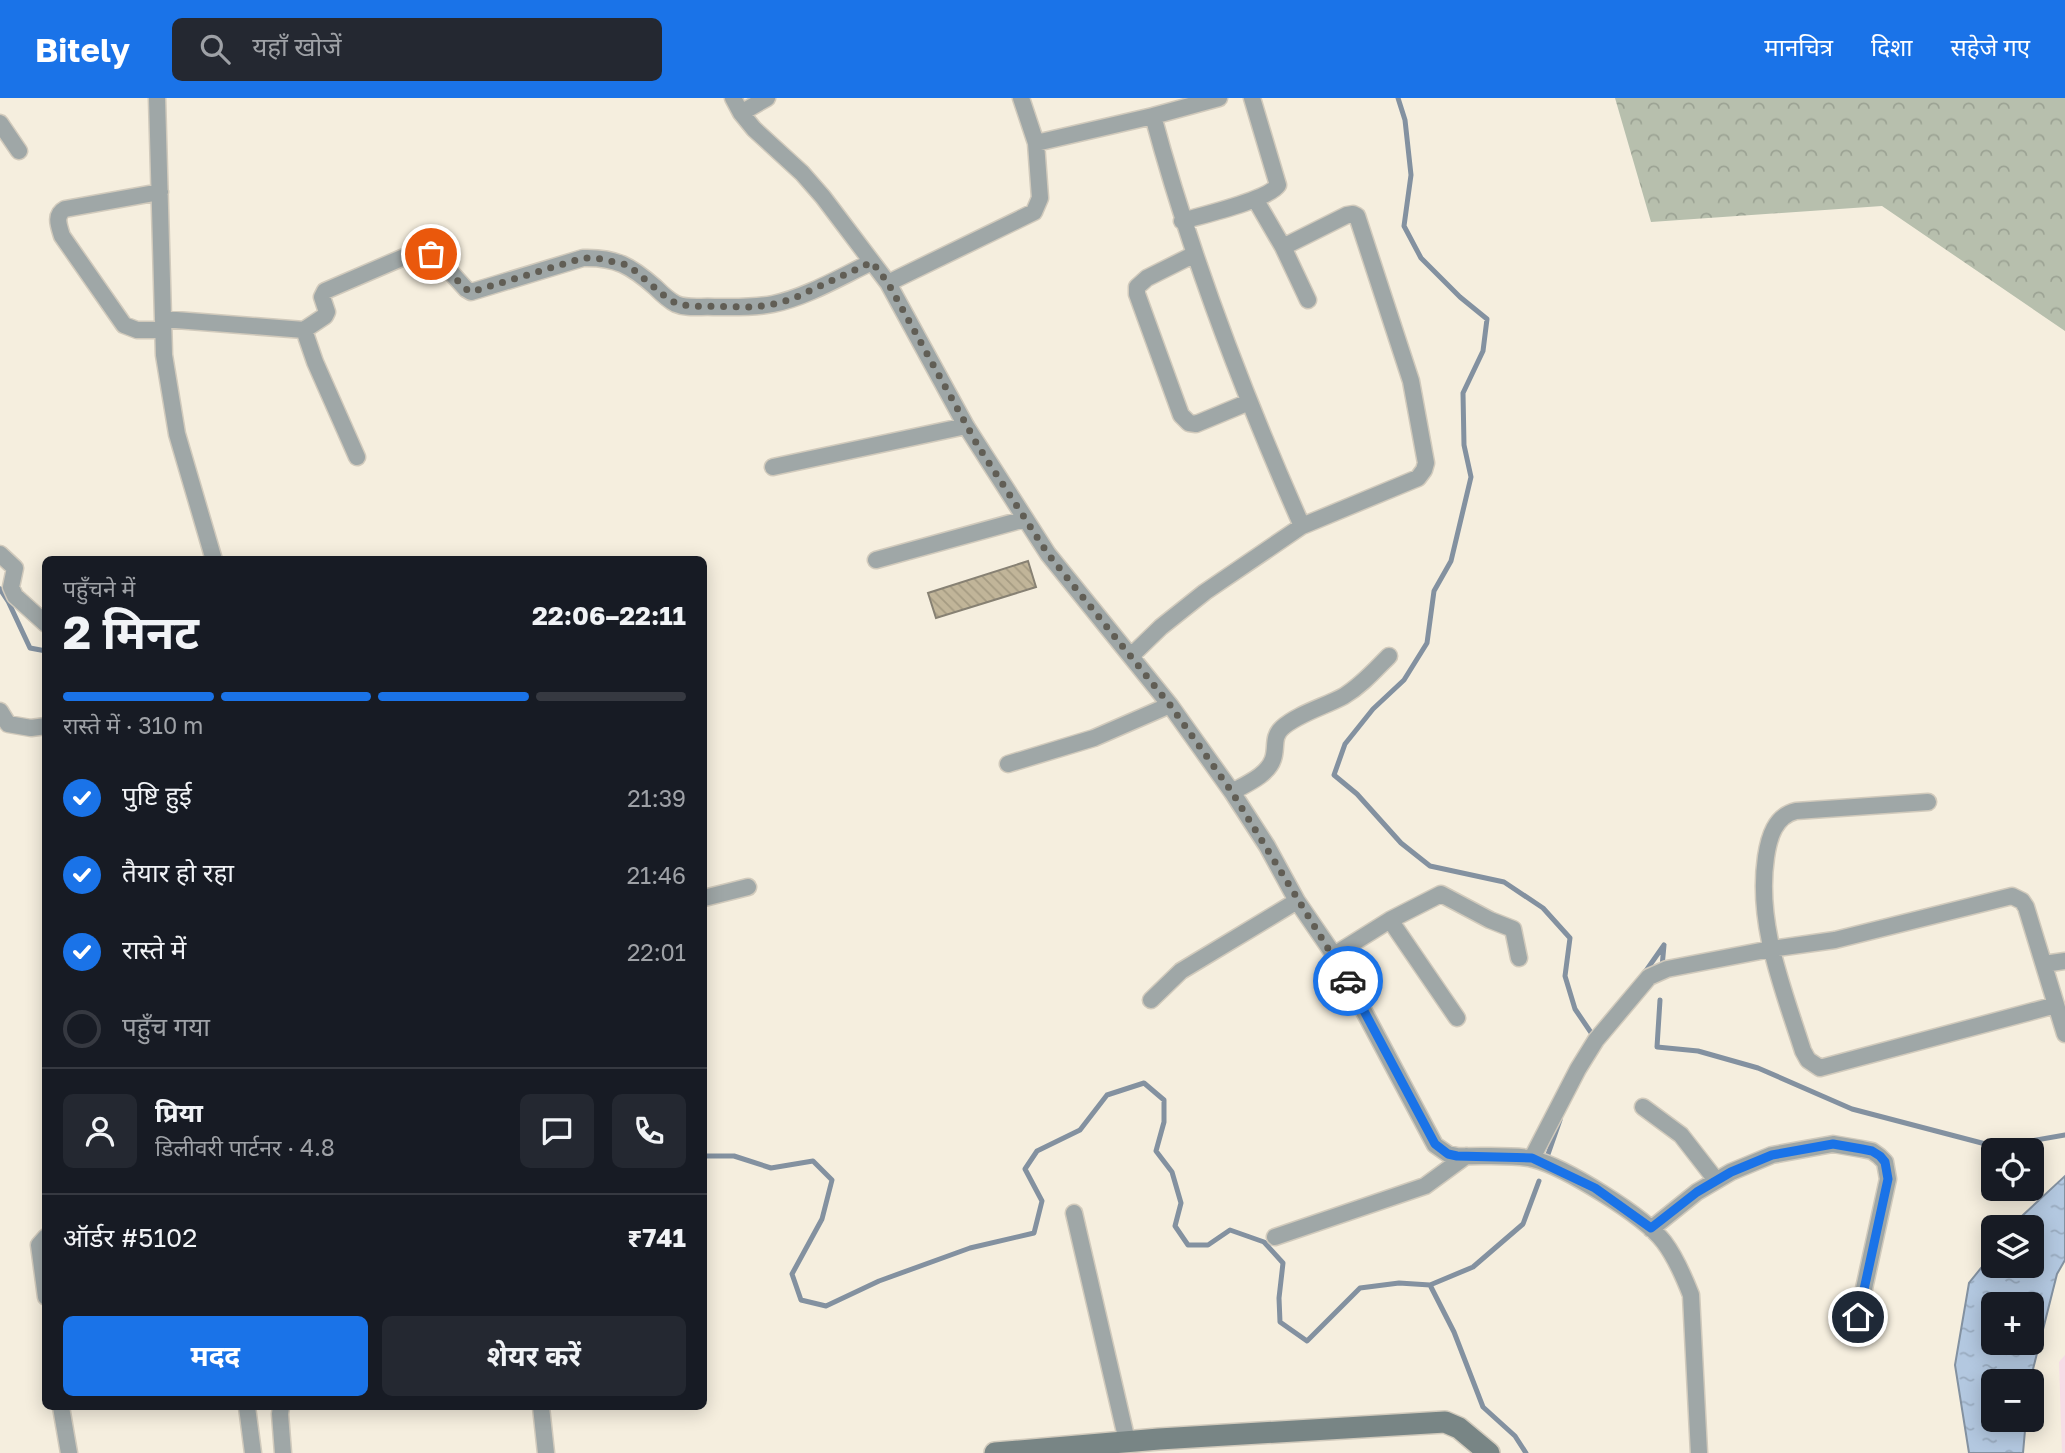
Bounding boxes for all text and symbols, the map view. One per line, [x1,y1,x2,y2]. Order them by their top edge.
search box [172,18,662,81]
text: Bitely [35,30,130,69]
icon: search [196,30,234,68]
text: यहाँ खोजें [252,31,342,62]
text: मानचित्र [1764,32,1833,61]
text: दिशा [1871,32,1912,61]
text: सहेजे गए [1950,32,2030,61]
pin [401,224,461,284]
icon: bag [412,235,450,273]
text: पहुँचने में [63,574,135,602]
text: 22:06–22:11 [532,600,686,631]
text: 2 मिनट [63,604,199,659]
text: रास्ते में · 310 m [63,711,203,739]
icon: check [63,779,101,817]
text: पुष्टि हुई [122,780,192,811]
text: 21:39 [627,784,686,812]
icon: check [63,856,101,894]
text: तैयार हो रहा [122,857,234,888]
text: 21:46 [627,861,686,889]
icon: check [63,933,101,971]
text: रास्ते में [122,934,186,965]
text: 22:01 [627,938,686,966]
courier [1313,946,1383,1016]
icon: car [1329,962,1367,1000]
text: पहुँच गया [122,1011,210,1042]
button: person [63,1094,137,1168]
button: chat [520,1094,594,1168]
button: phone [612,1094,686,1168]
text: प्रिया [155,1097,203,1128]
text: डिलीवरी पार्टनर · 4.8 [155,1133,335,1161]
map controls [1981,1138,2044,1432]
button: locate [1981,1138,2044,1201]
button: layers [1981,1215,2044,1278]
text: ऑर्डर #5102 [63,1222,197,1253]
text: ₹741 [627,1222,686,1253]
pin [1828,1287,1888,1347]
button: + [1981,1292,2044,1355]
icon: home [1839,1298,1877,1336]
button: मदद [63,1316,368,1396]
button: शेयर करें [382,1316,686,1396]
button: − [1981,1369,2044,1432]

